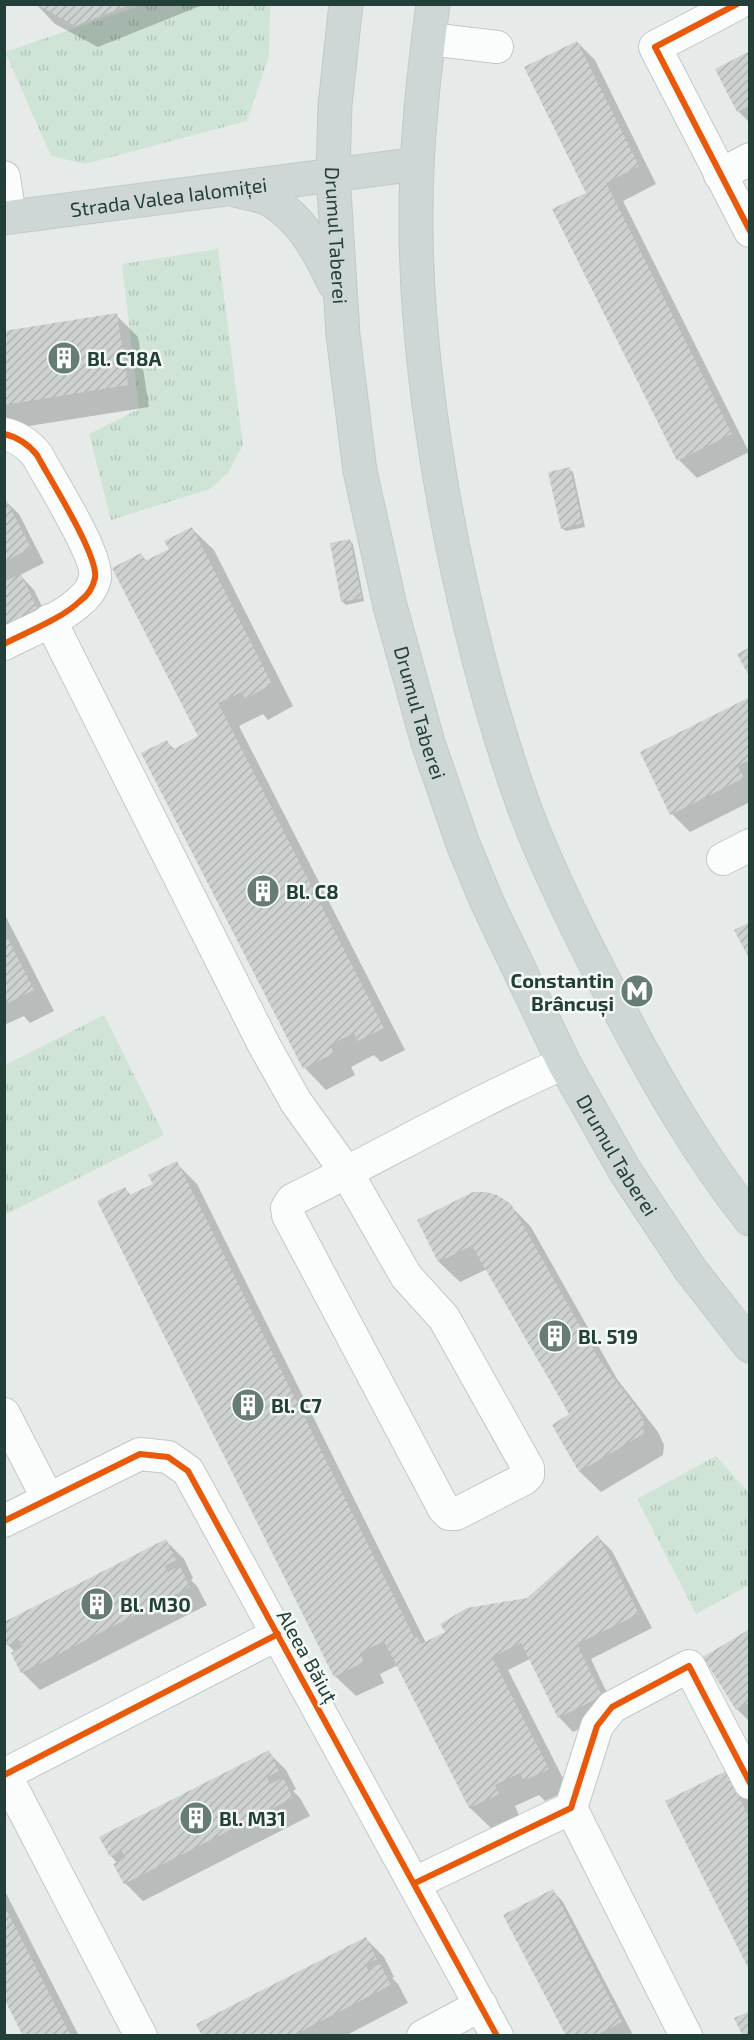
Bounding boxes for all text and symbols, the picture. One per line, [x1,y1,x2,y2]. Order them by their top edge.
street label: Drumul Taberei [321,166,353,305]
street label: Strada Valea Ialomiței [69,172,268,221]
building icon: Bl. C18A [46,340,82,376]
place label: Bl. C18A [87,346,162,370]
street label: Drumul Taberei [390,643,452,782]
building icon: Bl. C8 [245,873,281,909]
place label: Bl. C8 [286,879,339,903]
place label: Constantin Brâncuși [510,968,614,1018]
metro station icon: Constantin Brâncuși [619,973,655,1009]
street label: Drumul Taberei [572,1090,663,1220]
building icon: Bl. 519 [537,1318,573,1354]
place label: Bl. 519 [578,1324,638,1348]
building icon: Bl. C7 [230,1387,266,1423]
place label: Bl. C7 [271,1393,322,1417]
building icon: Bl. M30 [79,1586,115,1622]
place label: Bl. M30 [120,1592,191,1616]
street label: Aleea Băiuț [271,1605,344,1708]
building icon: Bl. M31 [178,1800,214,1836]
place label: Bl. M31 [219,1806,286,1830]

